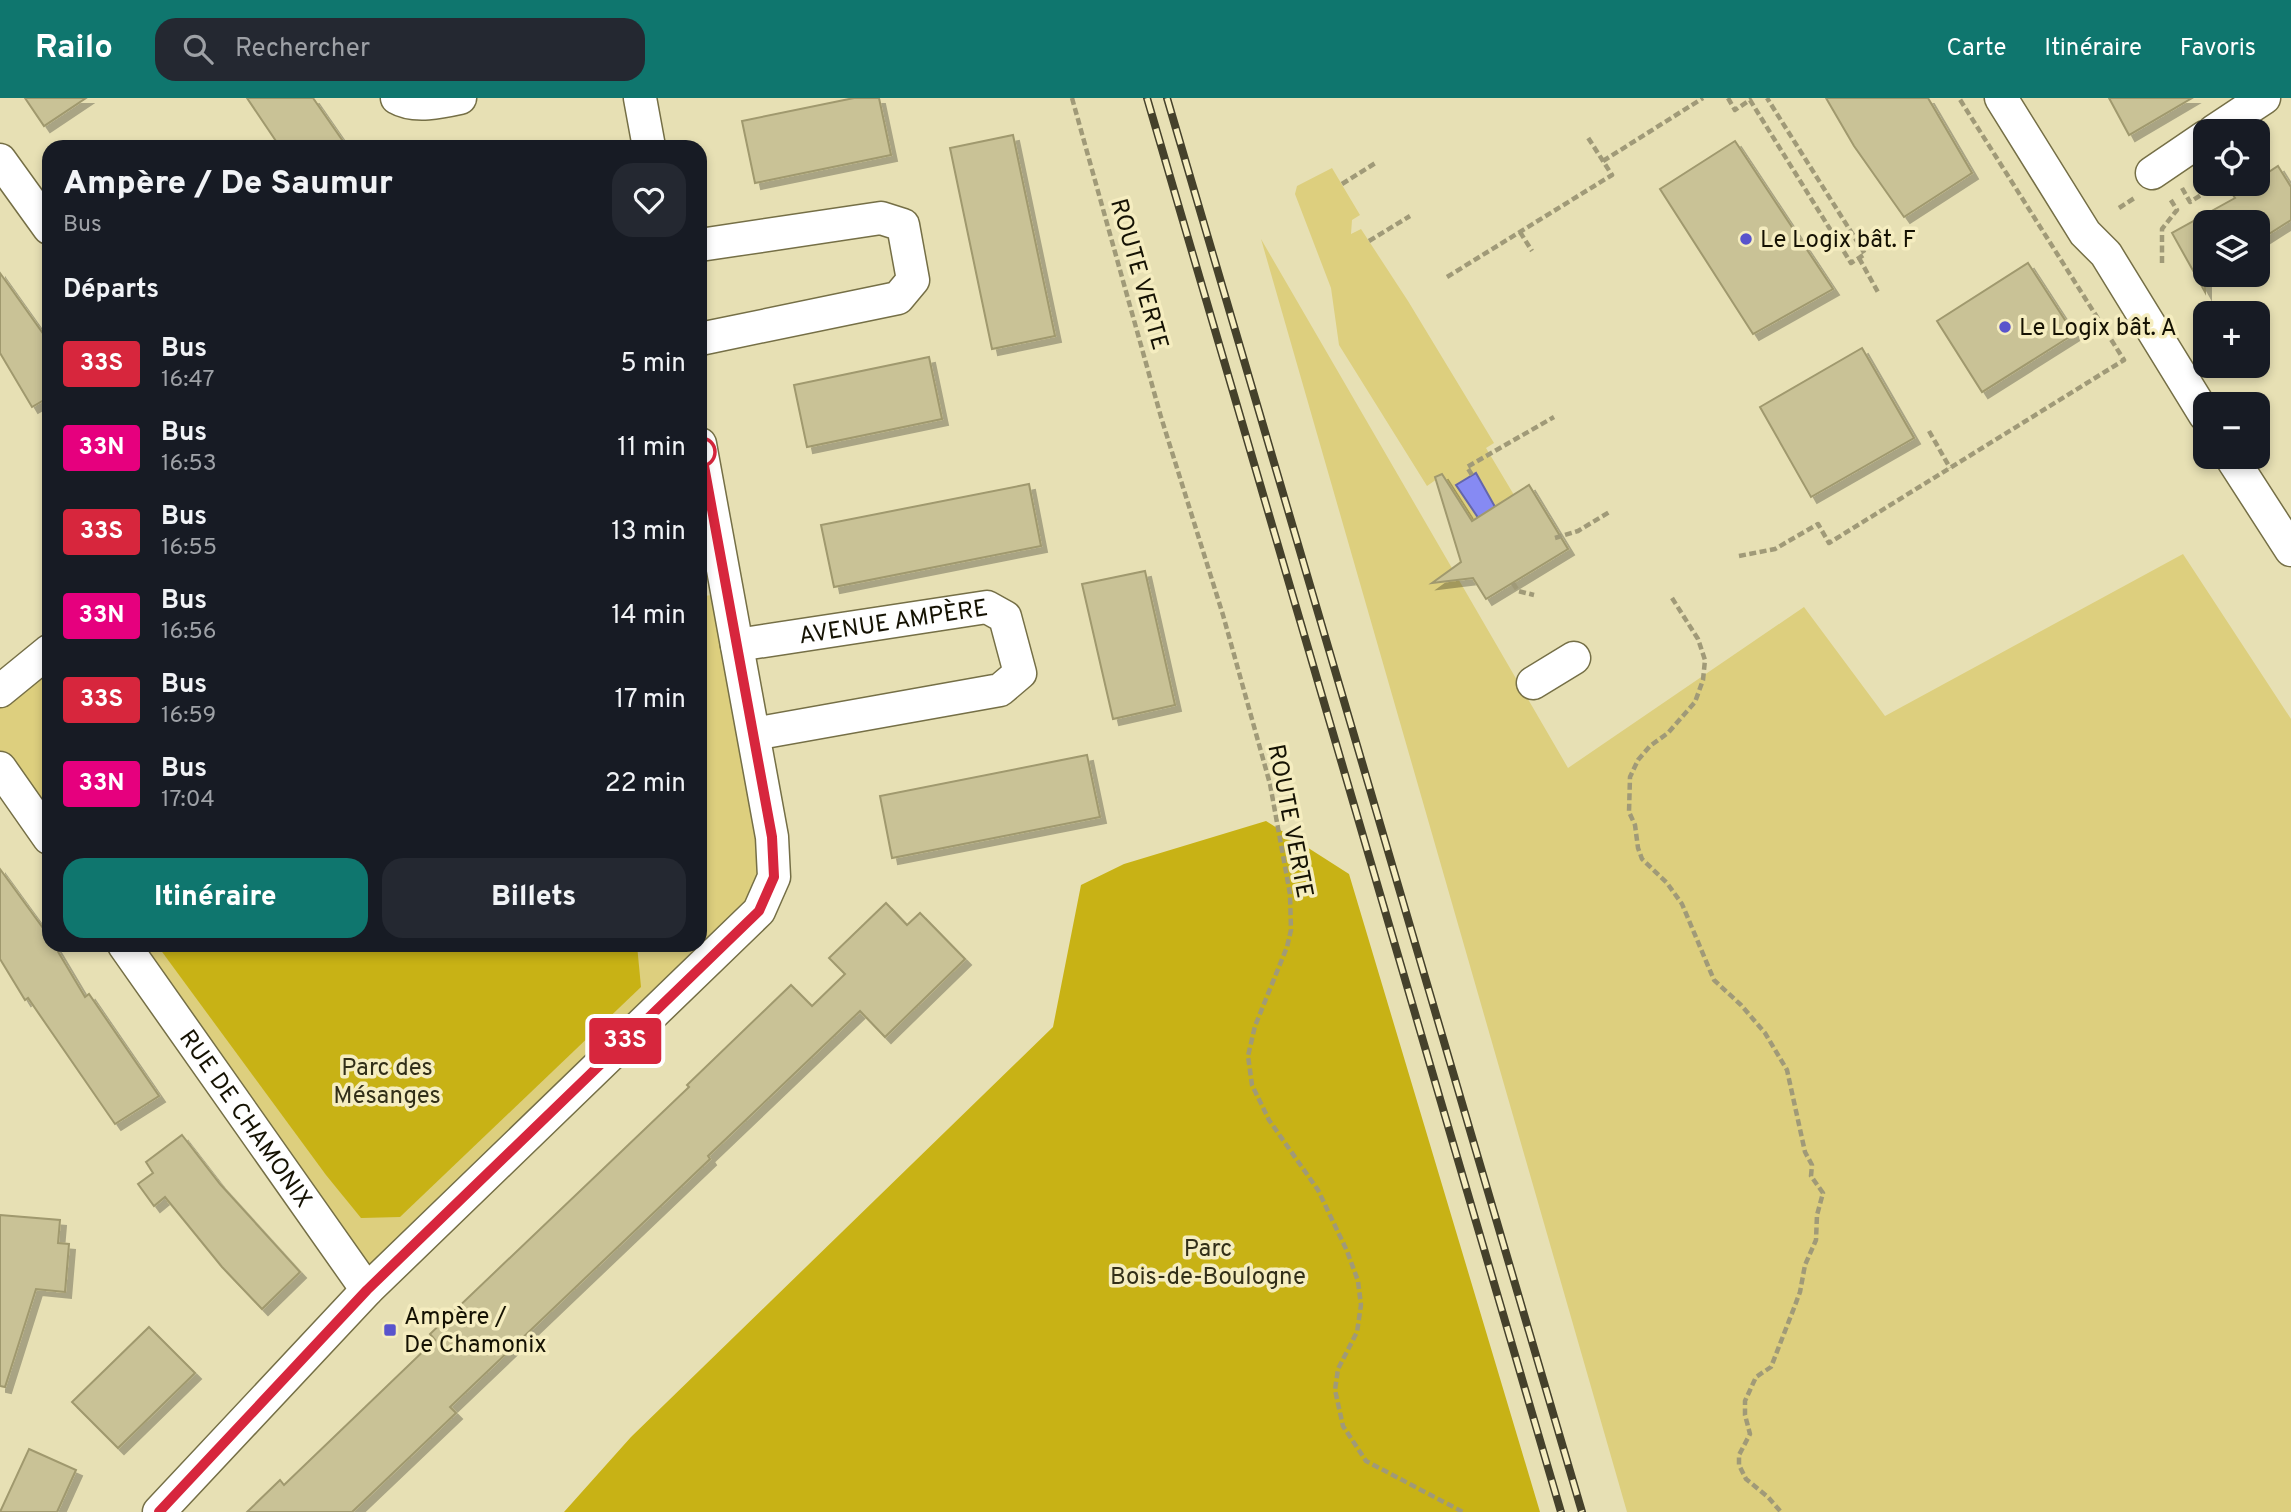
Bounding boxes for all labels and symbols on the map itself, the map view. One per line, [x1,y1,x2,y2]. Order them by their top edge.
street label: ROUTE VERTE [1102,195,1174,354]
place label: Le Logix bât. F [1760,226,1916,256]
marker: Le Logix bât. F [1738,231,1754,247]
place label: Le Logix bât. A [2019,314,2177,344]
marker: Le Logix bât. A [1997,319,2013,335]
unlabelled marker [686,437,716,467]
street label: AVENUE AMPÈRE [797,594,990,652]
street label: ROUTE VERTE [1259,742,1319,901]
line badge: 33S [585,1018,665,1064]
street label: RUE DE CHAMONIX [171,1025,317,1214]
park label: Parc des Mésanges [333,1054,441,1112]
park label: Parc Bois-de-Boulogne [1110,1235,1306,1293]
place label: Ampère / De Chamonix [404,1303,547,1361]
marker: Ampère / De Chamonix [382,1322,398,1338]

